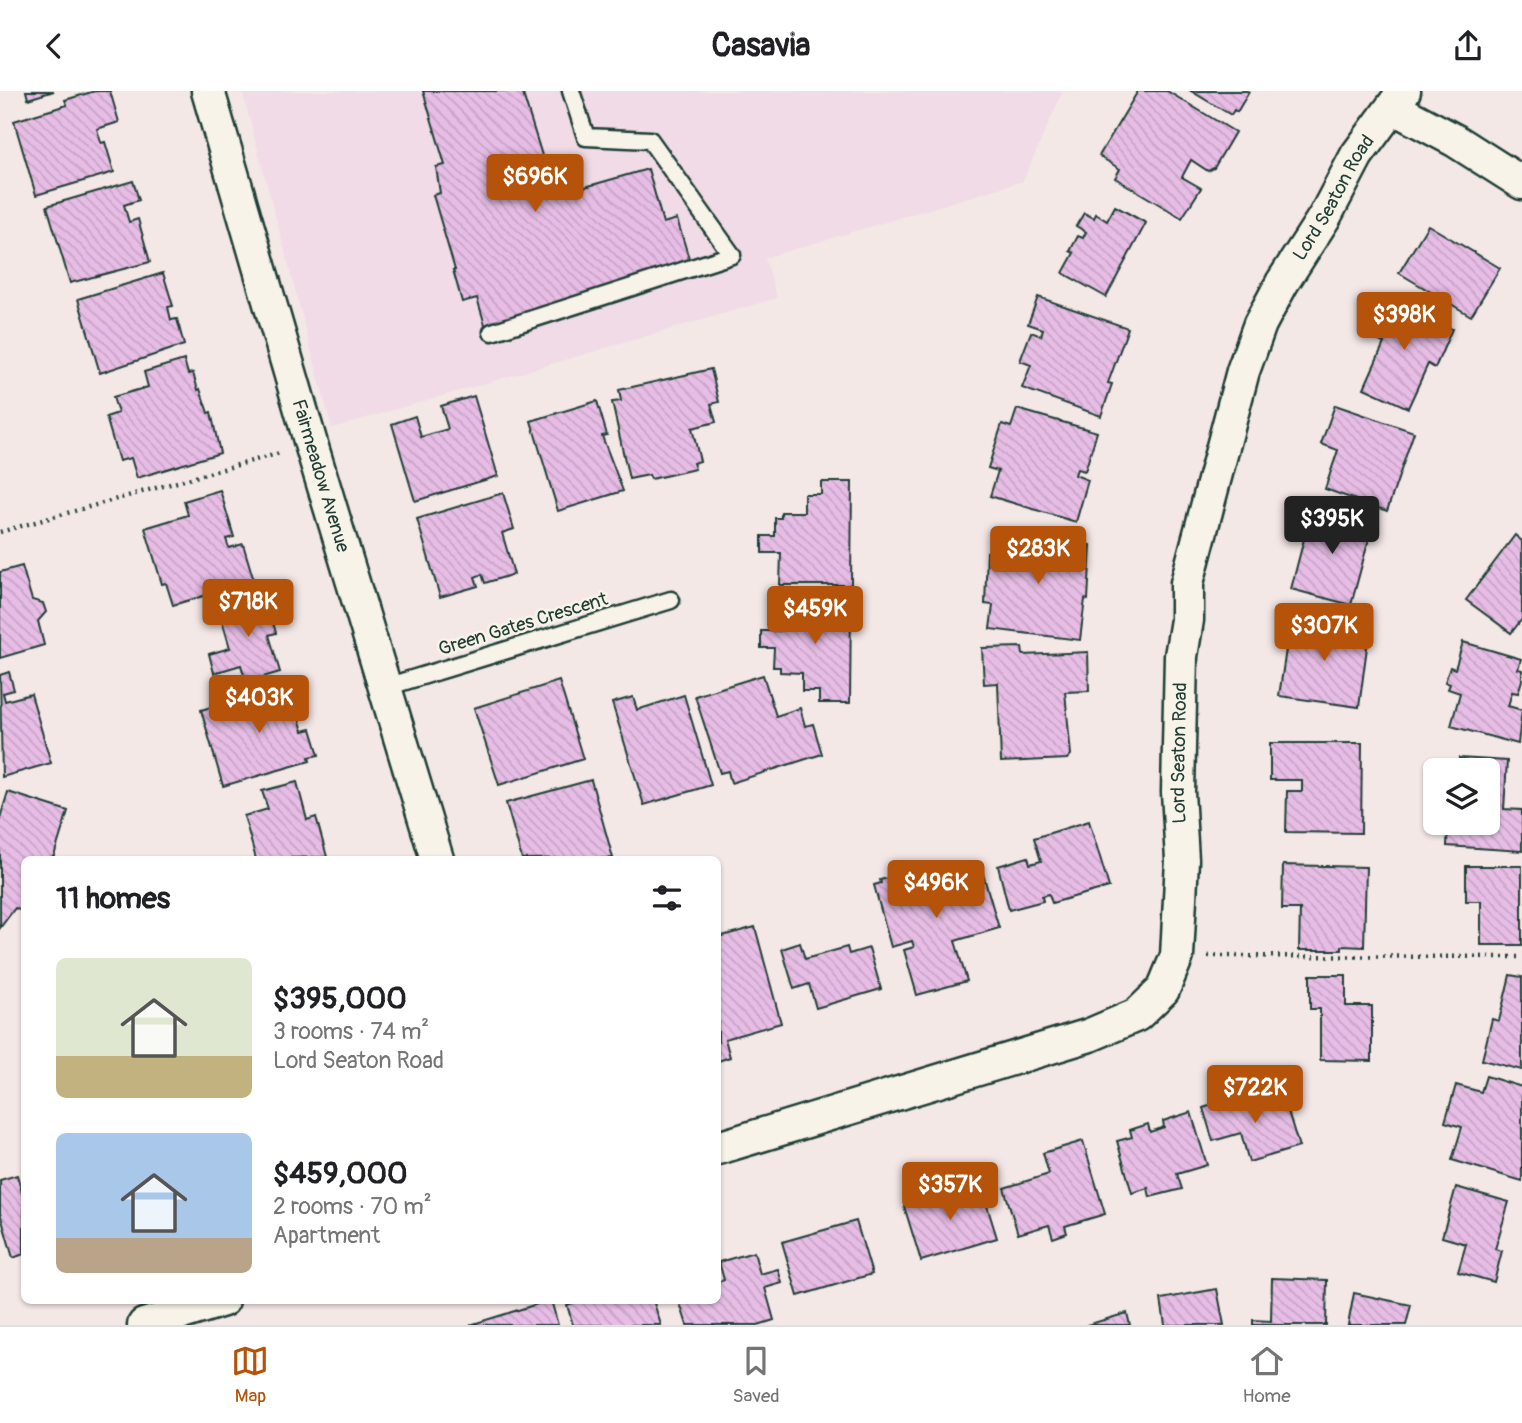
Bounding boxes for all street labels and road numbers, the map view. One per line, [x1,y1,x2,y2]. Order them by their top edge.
street label: Lord Seaton Road [1288,130,1380,265]
street label: Fairmeadow Avenue [287,396,355,556]
street label: Green Gates Crescent [436,587,611,661]
street label: Lord Seaton Road [1166,682,1192,824]

